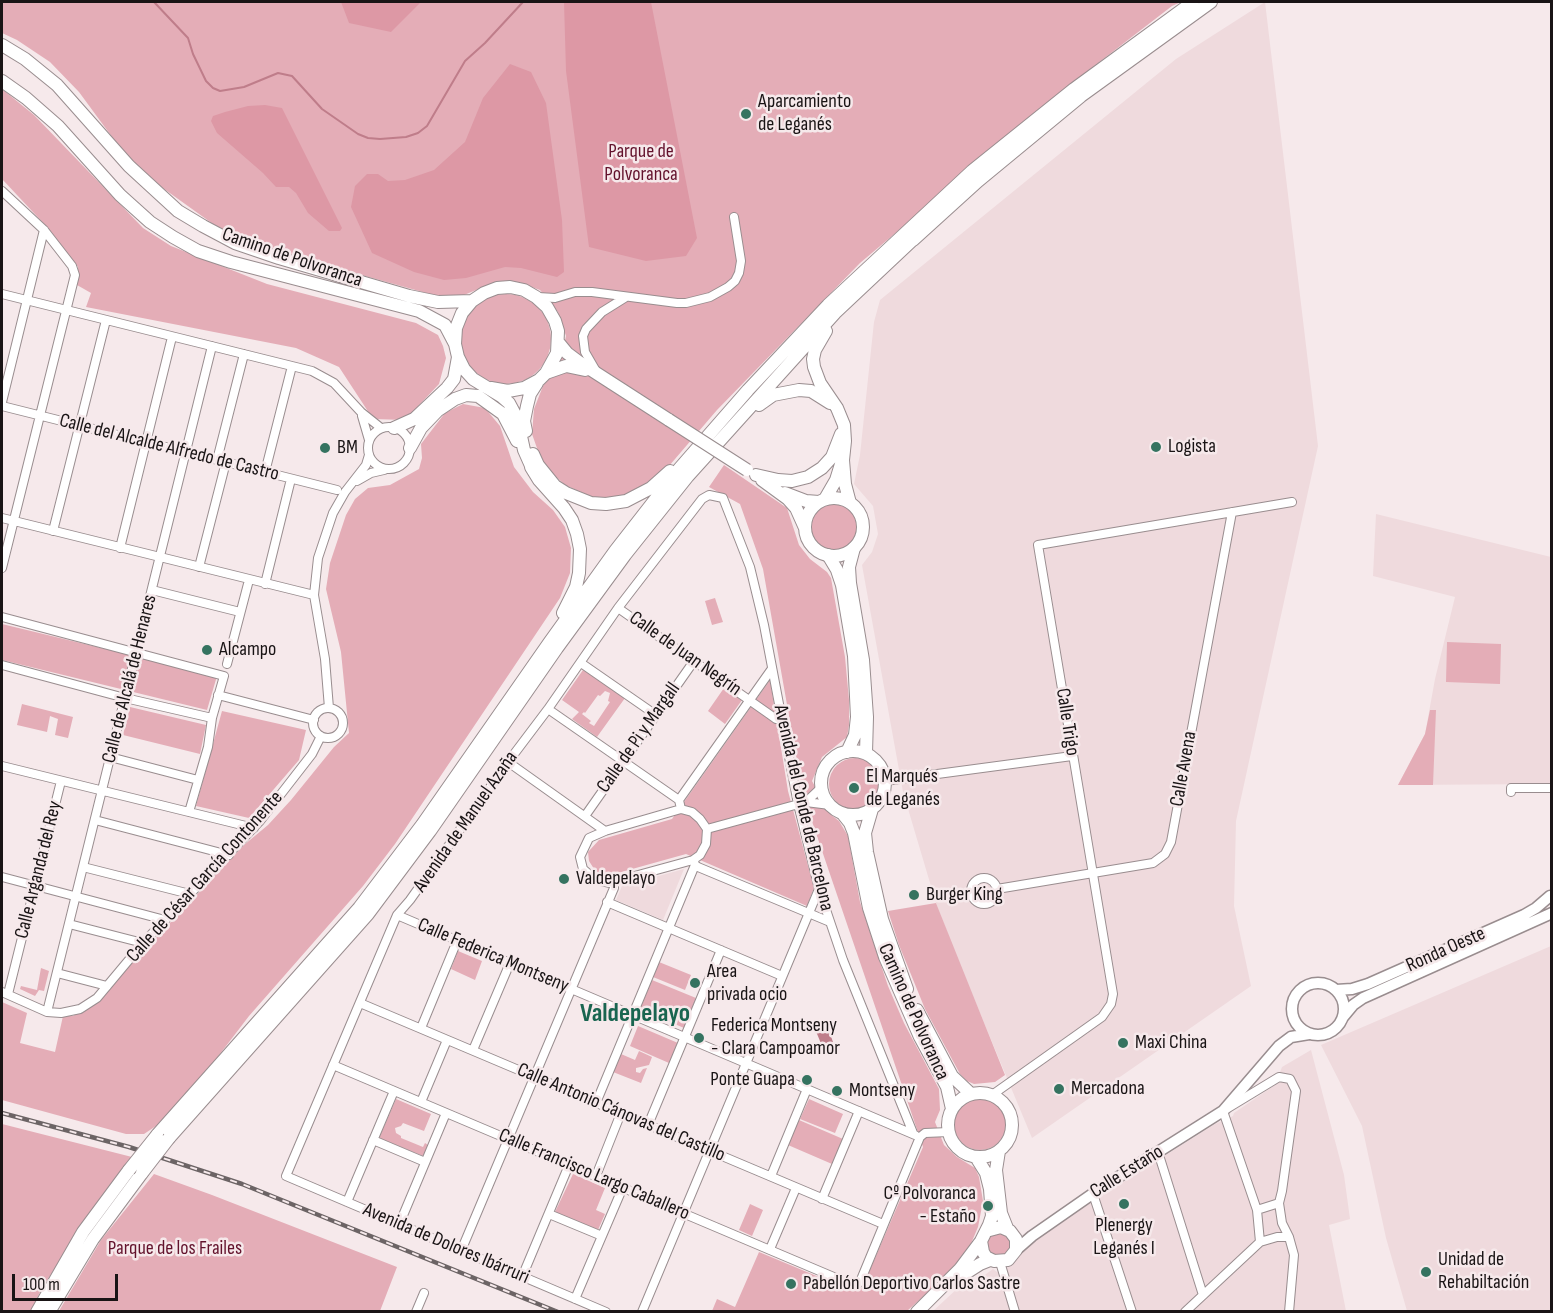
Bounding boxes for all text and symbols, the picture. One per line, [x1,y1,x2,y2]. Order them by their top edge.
place label: Aparcamiento de Leganés [758,90,851,137]
marker: Aparcamiento de Leganés [739,107,753,121]
park label: Parque de Polvoranca [604,140,678,187]
street label: Camino de Polvoranca [219,223,365,293]
street label: Calle del Alcalde Alfredo de Castro [57,409,281,487]
place label: Logista [1168,435,1216,459]
place label: BM [337,436,358,460]
marker: Logista [1149,440,1163,454]
marker: BM [318,441,332,455]
street label: Calle de Alcalá de Henares [97,592,163,766]
street label: Calle de Juan Negrín [624,606,746,702]
place label: Alcampo [219,638,276,662]
marker: Alcampo [200,643,214,657]
street label: Calle de Pi y Margall [592,678,686,798]
street label: Calle Trigo [1050,687,1084,757]
street label: Avenida del Conde de Barcelona [768,703,838,913]
street label: Calle Avena [1166,730,1202,808]
street label: Avenida de Manuel Azaña [408,747,524,897]
place label: El Marqués de Leganés [866,765,940,812]
marker: El Marqués de Leganés [847,781,861,795]
street label: Calle de César García Contonente [122,786,288,968]
street label: Calle Arganda del Rey [10,799,68,941]
place label: Valdepelayo [576,867,656,891]
marker: Valdepelayo [557,872,571,886]
place label: Burger King [926,883,1003,907]
marker: Burger King [907,888,921,902]
street label: Calle Federica Montseny [414,913,572,999]
street label: Ronda Oeste [1403,922,1489,978]
street label: Camino de Polvoranca [872,940,954,1084]
place label: Area privada ocio [707,960,787,1007]
marker: Area privada ocio [688,976,702,990]
district label: Valdepelayo [580,998,690,1030]
place label: Federica Montseny - Clara Campoamor [711,1014,840,1061]
marker: Federica Montseny - Clara Campoamor [692,1031,706,1045]
place label: Maxi China [1135,1031,1207,1055]
marker: Maxi China [1116,1036,1130,1050]
street label: Calle Antonio Cánovas del Castillo [513,1058,729,1168]
place label: Ponte Guapa [710,1068,795,1092]
marker: Ponte Guapa [800,1073,814,1087]
place label: Mercadona [1071,1077,1145,1101]
place label: Montseny [849,1079,915,1103]
marker: Mercadona [1052,1082,1066,1096]
marker: Montseny [830,1084,844,1098]
street label: Calle Francisco Largo Caballero [495,1124,693,1226]
street label: Calle Estaño [1086,1140,1168,1204]
place label: Cº Polvoranca - Estaño [884,1182,976,1229]
marker: Plenergy Leganés I [1117,1197,1131,1211]
street label: Avenida de Dolores Ibárruri [359,1198,533,1290]
marker: Cº Polvoranca - Estaño [981,1199,995,1213]
place label: Plenergy Leganés I [1093,1214,1155,1261]
park label: Parque de los Frailes [108,1237,242,1261]
place label: Unidad de Rehabiltación [1438,1248,1529,1295]
scale bar [15,1262,122,1300]
marker: Unidad de Rehabiltación [1419,1265,1433,1279]
place label: Pabellón Deportivo Carlos Sastre [803,1272,1020,1296]
text: 100 m [23,1274,60,1295]
marker: Pabellón Deportivo Carlos Sastre [784,1277,798,1291]

